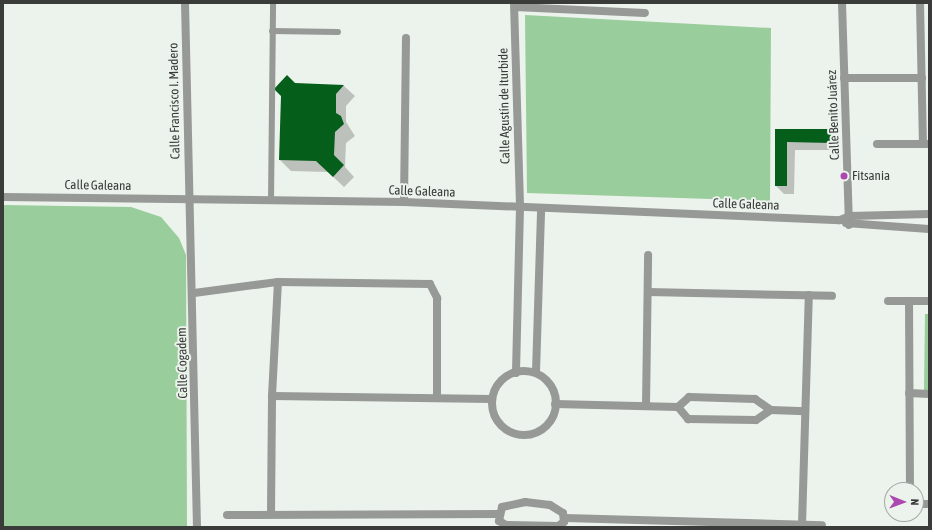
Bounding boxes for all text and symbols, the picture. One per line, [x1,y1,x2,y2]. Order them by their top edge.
street label: Calle Francisco I. Madero [166,43,184,159]
street label: Calle Agustín de Iturbide [496,48,514,164]
street label: Calle Benito Juárez [825,70,843,160]
place label: Fitsania [852,168,890,184]
marker: Fitsania [839,171,849,181]
street label: Calle Galeana [64,178,132,194]
street label: Calle Galeana [388,183,456,201]
street label: Calle Galeana [712,196,780,214]
street label: Calle Cogadem [175,327,191,399]
north arrow [884,482,924,522]
text: N [909,499,921,506]

